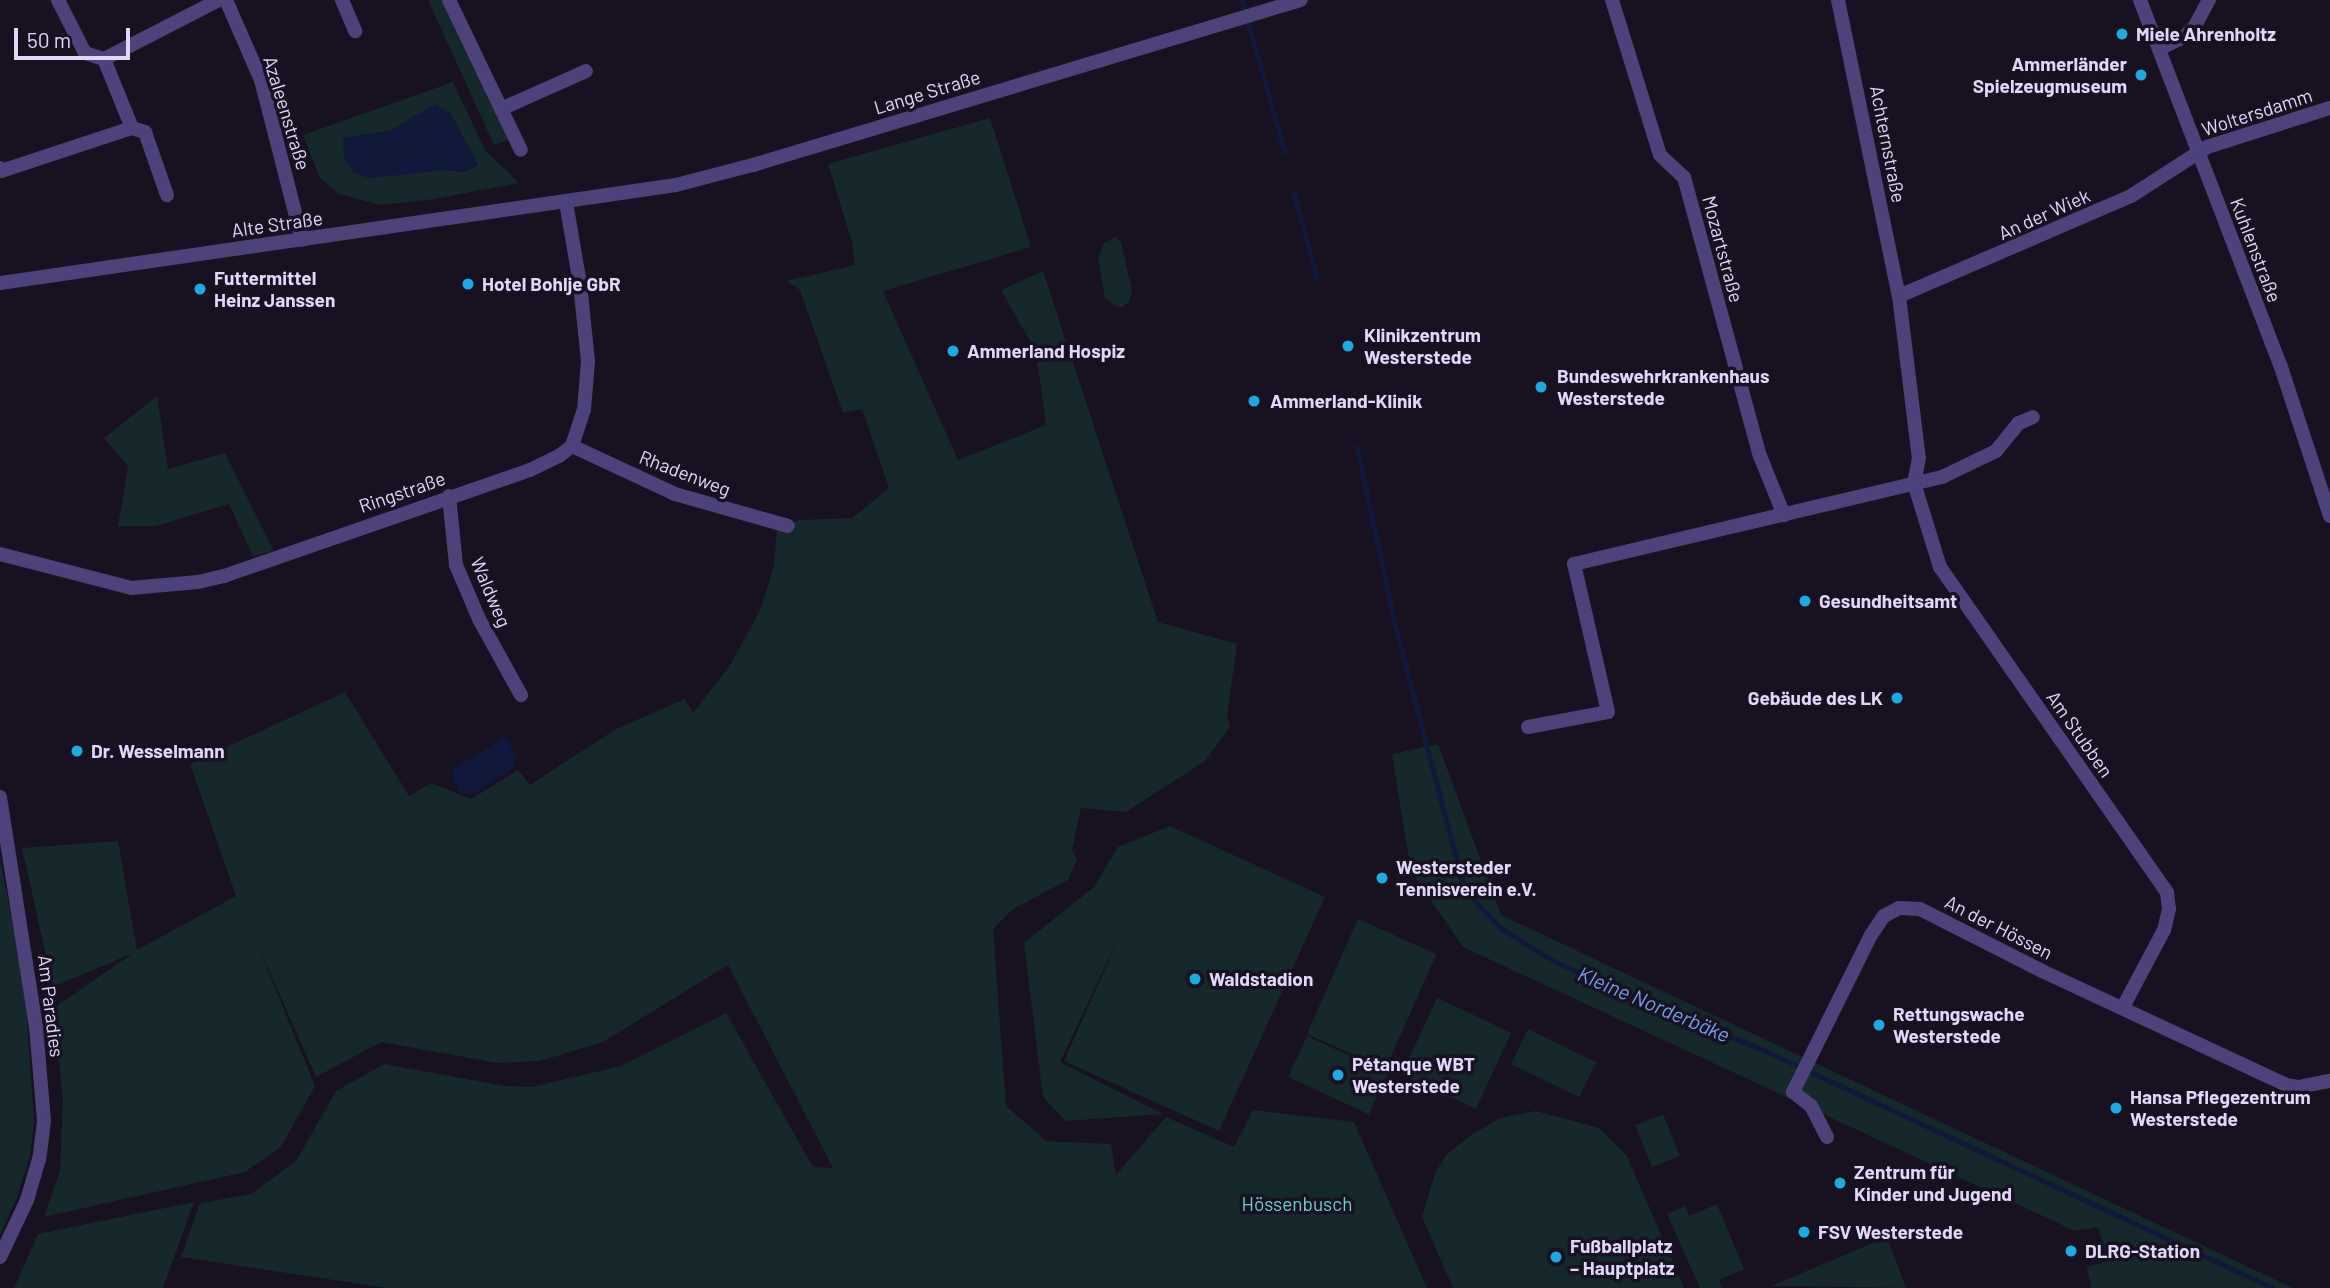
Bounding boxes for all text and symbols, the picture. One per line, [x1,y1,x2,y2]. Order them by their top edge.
scale bar [18,14,133,58]
place label: Miele Ahrenholtz [2136,23,2276,45]
marker: Miele Ahrenholtz [2114,26,2130,42]
text: 50 m [27,27,71,52]
street label: Azaleenstraße [259,53,315,173]
place label: Ammerländer Spielzeugmuseum [1973,53,2127,97]
street label: Lange Straße [871,65,983,119]
marker: Ammerländer Spielzeugmuseum [2133,67,2149,83]
street label: Woltersdamm [2199,83,2315,141]
street label: Achternstraße [1865,84,1911,204]
street label: An der Wiek [1995,184,2093,244]
street label: Mozartstraße [1698,193,1748,305]
street label: Kuhlenstraße [2226,195,2286,305]
street label: Alte Straße [230,206,324,242]
place label: Futtermittel Heinz Janssen [214,267,335,311]
place label: Hotel Bohlje GbR [482,273,621,295]
marker: Hotel Bohlje GbR [460,276,476,292]
marker: Futtermittel Heinz Janssen [192,281,208,297]
place label: Klinikzentrum Westerstede [1364,324,1481,368]
marker: Klinikzentrum Westerstede [1338,336,1358,356]
place label: Ammerland Hospiz [967,340,1125,362]
marker: Ammerland Hospiz [945,343,961,359]
place label: Bundeswehrkrankenhaus Westerstede [1557,365,1770,409]
marker: Bundeswehrkrankenhaus Westerstede [1531,377,1551,397]
place label: Ammerland-Klinik [1270,390,1422,412]
marker: Ammerland-Klinik [1244,391,1264,411]
street label: Rhadenweg [636,445,734,501]
street label: Ringstraße [356,467,448,517]
street label: Waldweg [466,554,516,630]
place label: Gesundheitsamt [1819,590,1957,612]
marker: Gesundheitsamt [1797,593,1813,609]
street label: Am Stubben [2042,686,2118,782]
place label: Gebäude des LK [1748,687,1883,709]
marker: Gebäude des LK [1889,690,1905,706]
place label: Dr. Wesselmann [91,740,225,762]
marker: Dr. Wesselmann [69,743,85,759]
place label: Westersteder Tennisverein e.V. [1396,856,1537,900]
marker: Westersteder Tennisverein e.V. [1374,870,1390,886]
street label: An der Hössen [1941,890,2057,964]
street label: Am Paradies [33,954,69,1058]
water label: Kleine Norderbäke [1574,961,1734,1047]
place label: Waldstadion [1209,968,1313,990]
marker: Waldstadion [1187,971,1203,987]
place label: Rettungswache Westerstede [1893,1003,2025,1047]
marker: Rettungswache Westerstede [1871,1017,1887,1033]
place label: Pétanque WBT Westerstede [1352,1053,1475,1097]
marker: Pétanque WBT Westerstede [1330,1067,1346,1083]
place label: Hansa Pflegezentrum Westerstede [2130,1086,2311,1130]
marker: Hansa Pflegezentrum Westerstede [2108,1100,2124,1116]
place label: Zentrum für Kinder und Jugend [1854,1161,2012,1205]
marker: Zentrum für Kinder und Jugend [1832,1175,1848,1191]
park label: Hössenbusch [1242,1193,1352,1215]
place label: FSV Westerstede [1818,1221,1963,1243]
marker: FSV Westerstede [1796,1224,1812,1240]
place label: Fußballplatz – Hauptplatz [1570,1235,1674,1279]
place label: DLRG-Station [2085,1240,2200,1262]
marker: DLRG-Station [2063,1243,2079,1259]
marker: Fußballplatz – Hauptplatz [1548,1249,1564,1265]

